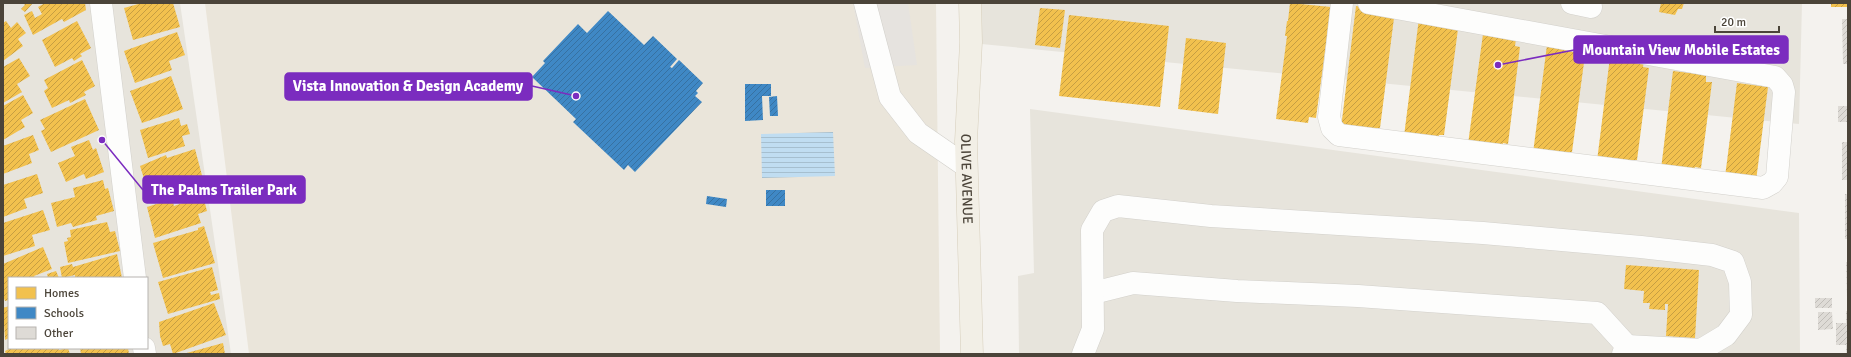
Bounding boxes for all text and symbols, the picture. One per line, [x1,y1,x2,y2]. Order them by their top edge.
scale bar [1715,8,1779,34]
text: 20 m [1721,15,1746,30]
callout: Mountain View Mobile Estates [1574,36,1788,63]
text: Mountain View Mobile Estates [1582,41,1780,59]
callout: Vista Innovation & Design Academy [285,73,532,100]
text: Vista Innovation & Design Academy [293,77,524,95]
street label: OLIVE AVENUE [957,133,977,224]
callout: The Palms Trailer Park [143,176,305,203]
text: The Palms Trailer Park [151,181,297,199]
legend [8,277,148,349]
text: Homes [44,286,79,301]
text: Schools [44,306,84,321]
text: Other [44,326,74,341]

